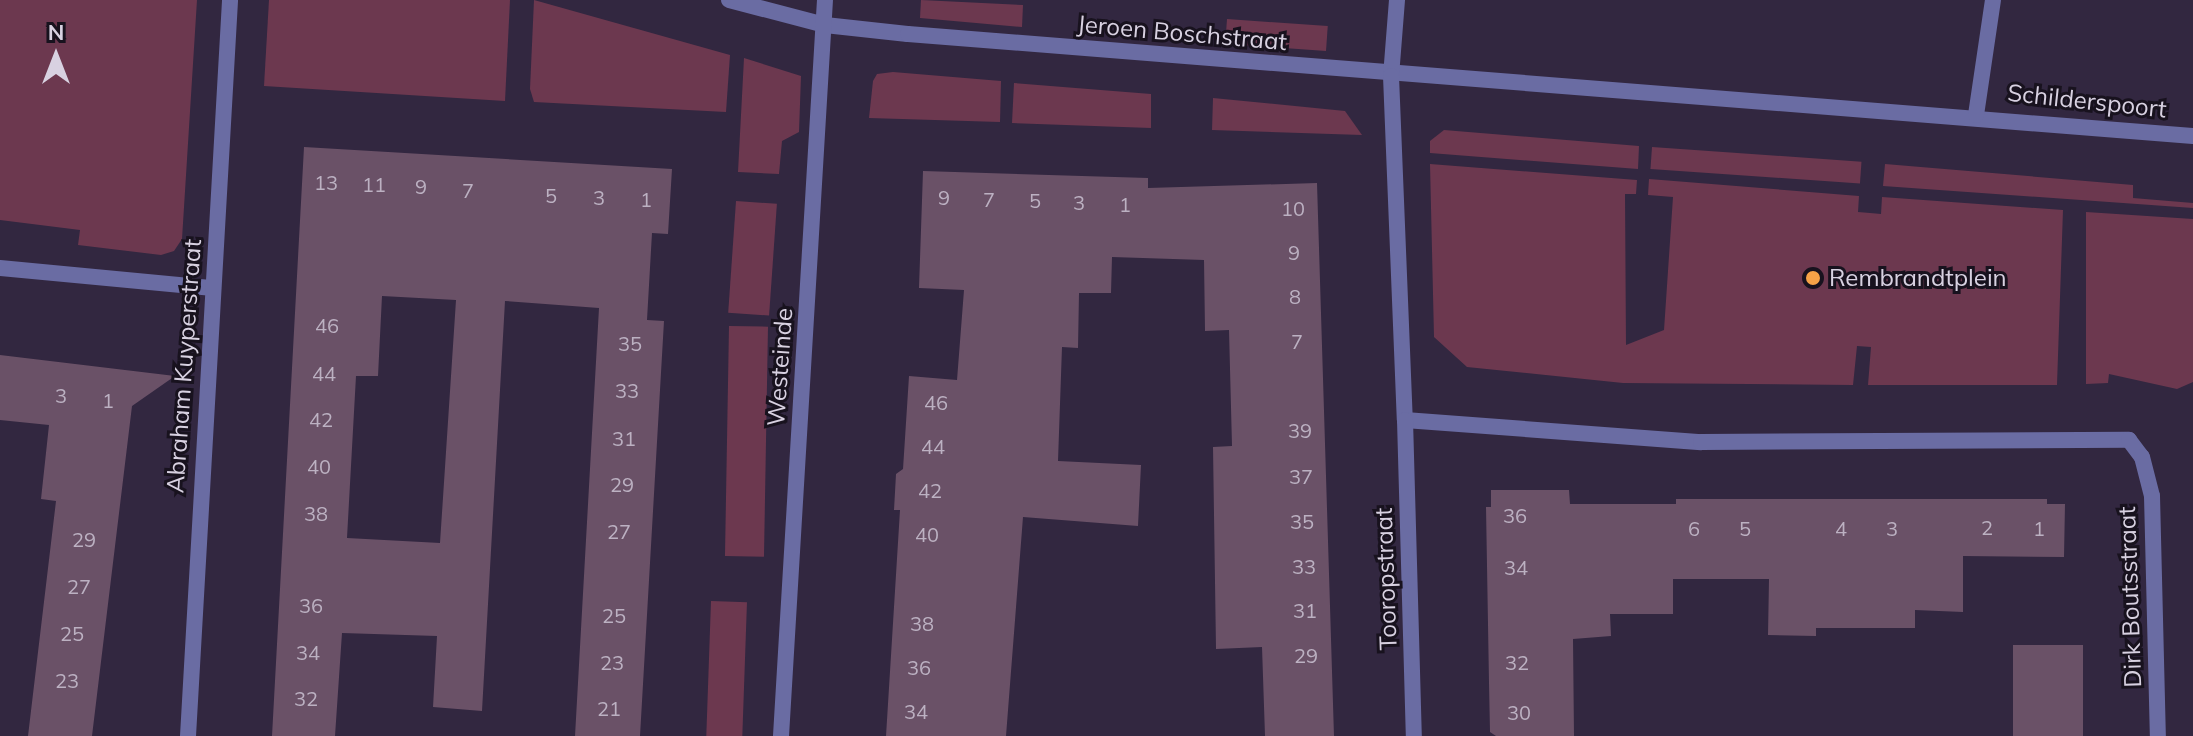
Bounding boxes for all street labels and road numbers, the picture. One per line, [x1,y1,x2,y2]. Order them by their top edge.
street label: Jeroen Boschstraat [1076,9,1288,57]
street label: Schilderspoort [2006,78,2168,124]
street label: Abraham Kuyperstraat [161,238,207,494]
street label: Westeinde [761,307,799,427]
street label: Dirk Boutsstraat [2112,506,2148,688]
street label: Tooropstraat [1369,507,1403,651]

